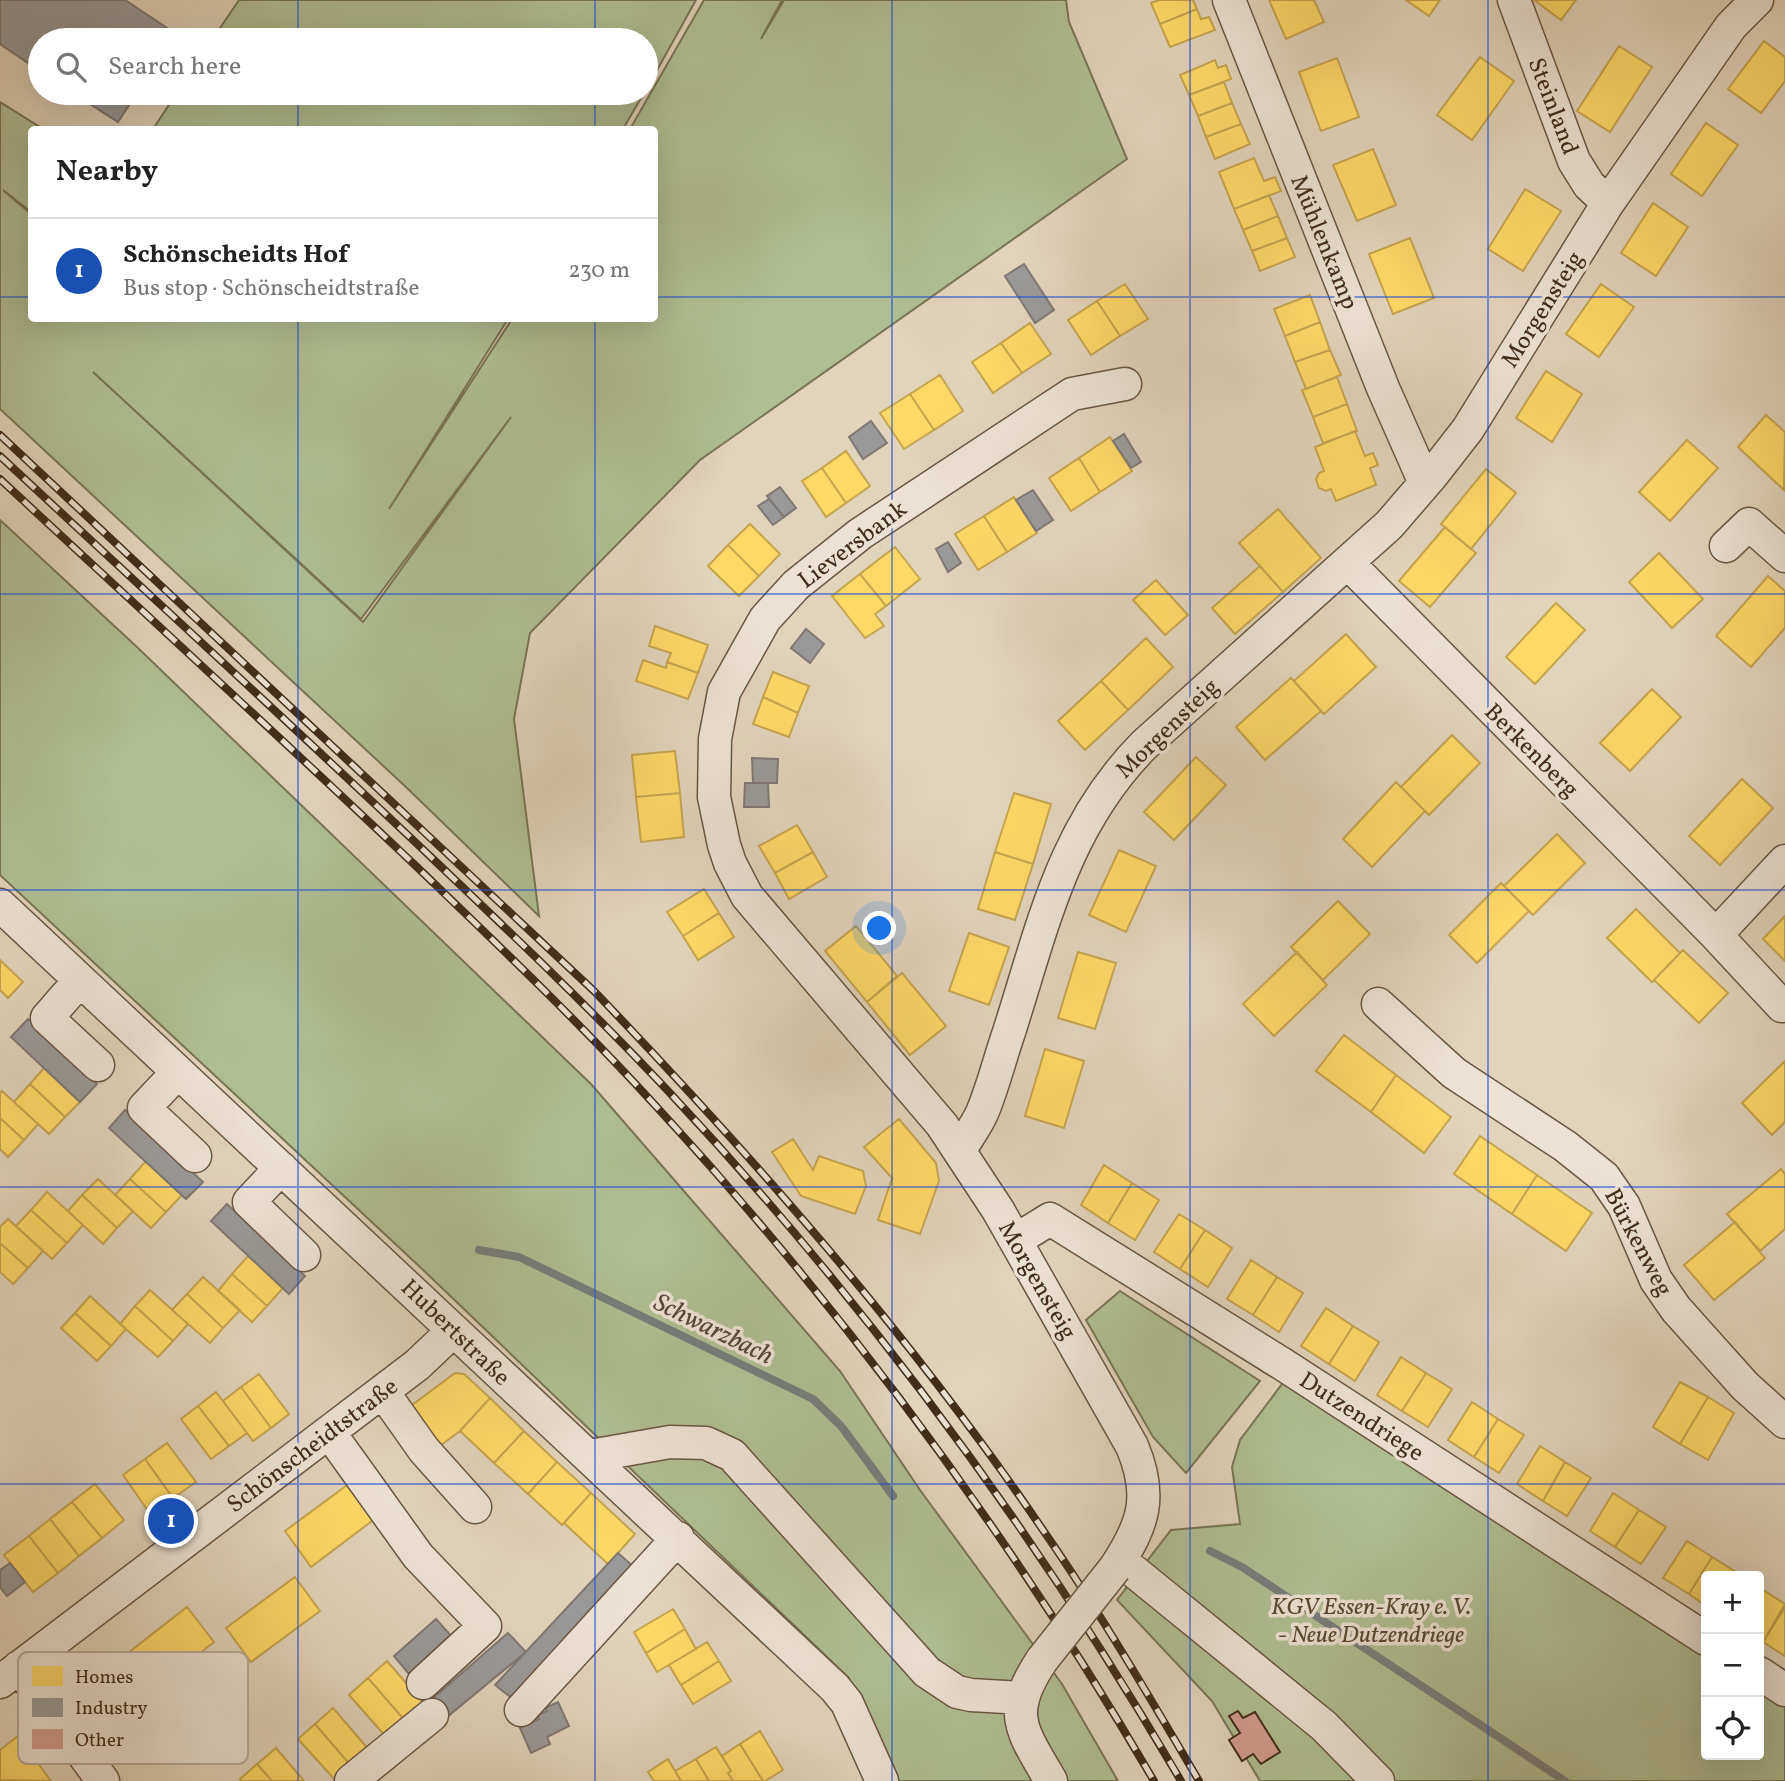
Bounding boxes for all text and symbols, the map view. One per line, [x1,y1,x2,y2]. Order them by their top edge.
search box [28,28,658,105]
icon: search [52,48,90,86]
text: Search here [108,49,241,85]
street label: Steinland [1518,53,1586,160]
text: Nearby [56,151,158,193]
street label: Mühlenkamp [1281,170,1366,315]
text: Schönscheidts Hof [123,237,348,273]
street label: Morgensteig [1494,245,1593,375]
text: 1 [74,255,84,287]
text: 230 m [568,255,630,287]
text: Bus stop · Schönscheidtstraße [123,273,419,305]
street label: Lieversbank [792,493,915,598]
street label: Morgensteig [1109,671,1228,788]
street label: Berkenberg [1476,696,1586,806]
your location [862,911,896,945]
street label: Bürkenweg [1595,1183,1680,1303]
street label: Morgensteig [989,1215,1084,1347]
street label: Hubertstraße [392,1272,517,1395]
water label: Schwarzbach [647,1285,779,1374]
street label: Dutzendriege [1292,1364,1430,1471]
street label: Schönscheidtstraße [221,1371,406,1522]
pin: 1 [148,1495,194,1547]
map controls [1701,1571,1764,1760]
button: + [1701,1571,1764,1634]
park label: KGV Essen-Kray e. V. - Neue Dutzendriege [1271,1591,1471,1653]
button: − [1701,1634,1764,1697]
legend [18,1652,248,1764]
text: Homes [75,1665,133,1691]
text: Industry [75,1696,148,1722]
button: locate [1701,1697,1764,1760]
text: Other [75,1728,124,1754]

